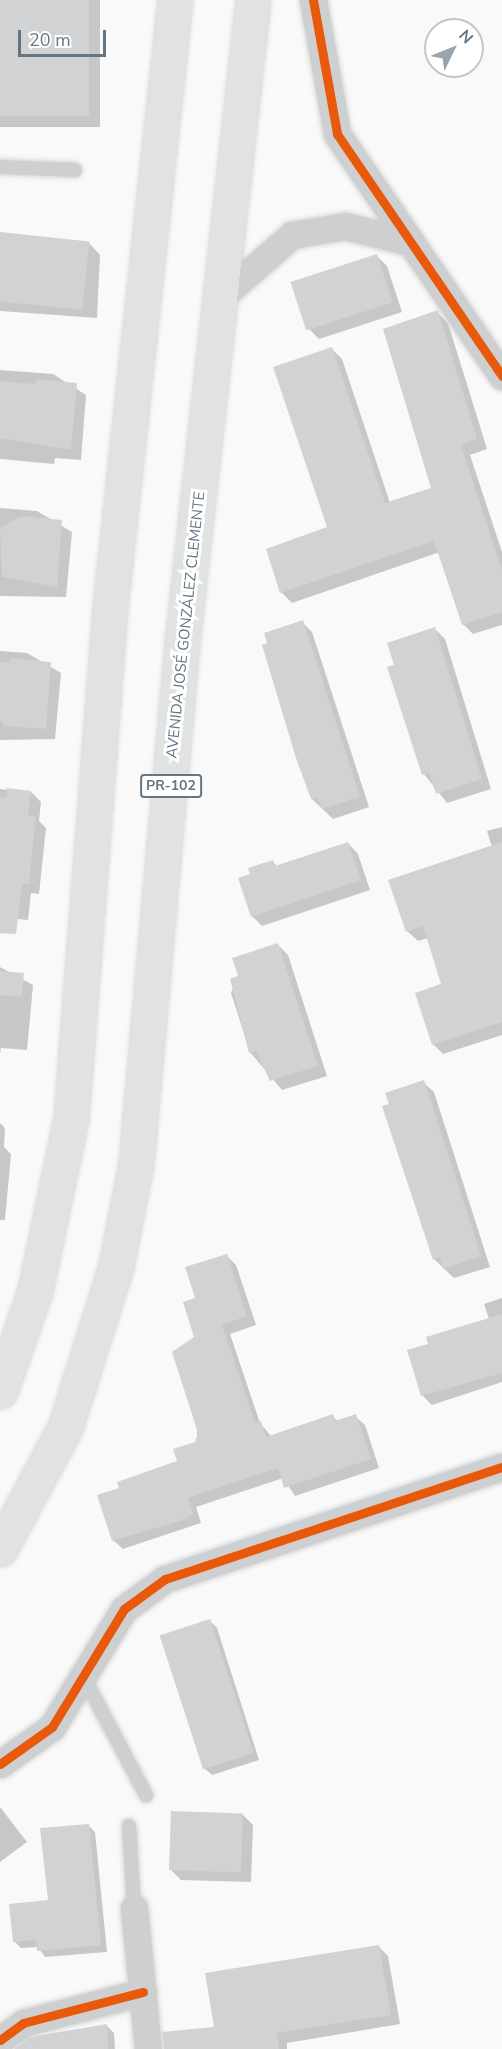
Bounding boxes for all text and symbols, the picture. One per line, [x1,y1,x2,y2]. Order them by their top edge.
scale bar [21,18,110,56]
north arrow [424,18,484,78]
text: N [454,25,478,49]
text: 20 m [29,28,71,52]
street label: AVENIDA JOSÉ GONZÁLEZ CLEMENTE [163,491,209,759]
road number: PR-102 [140,775,202,797]

